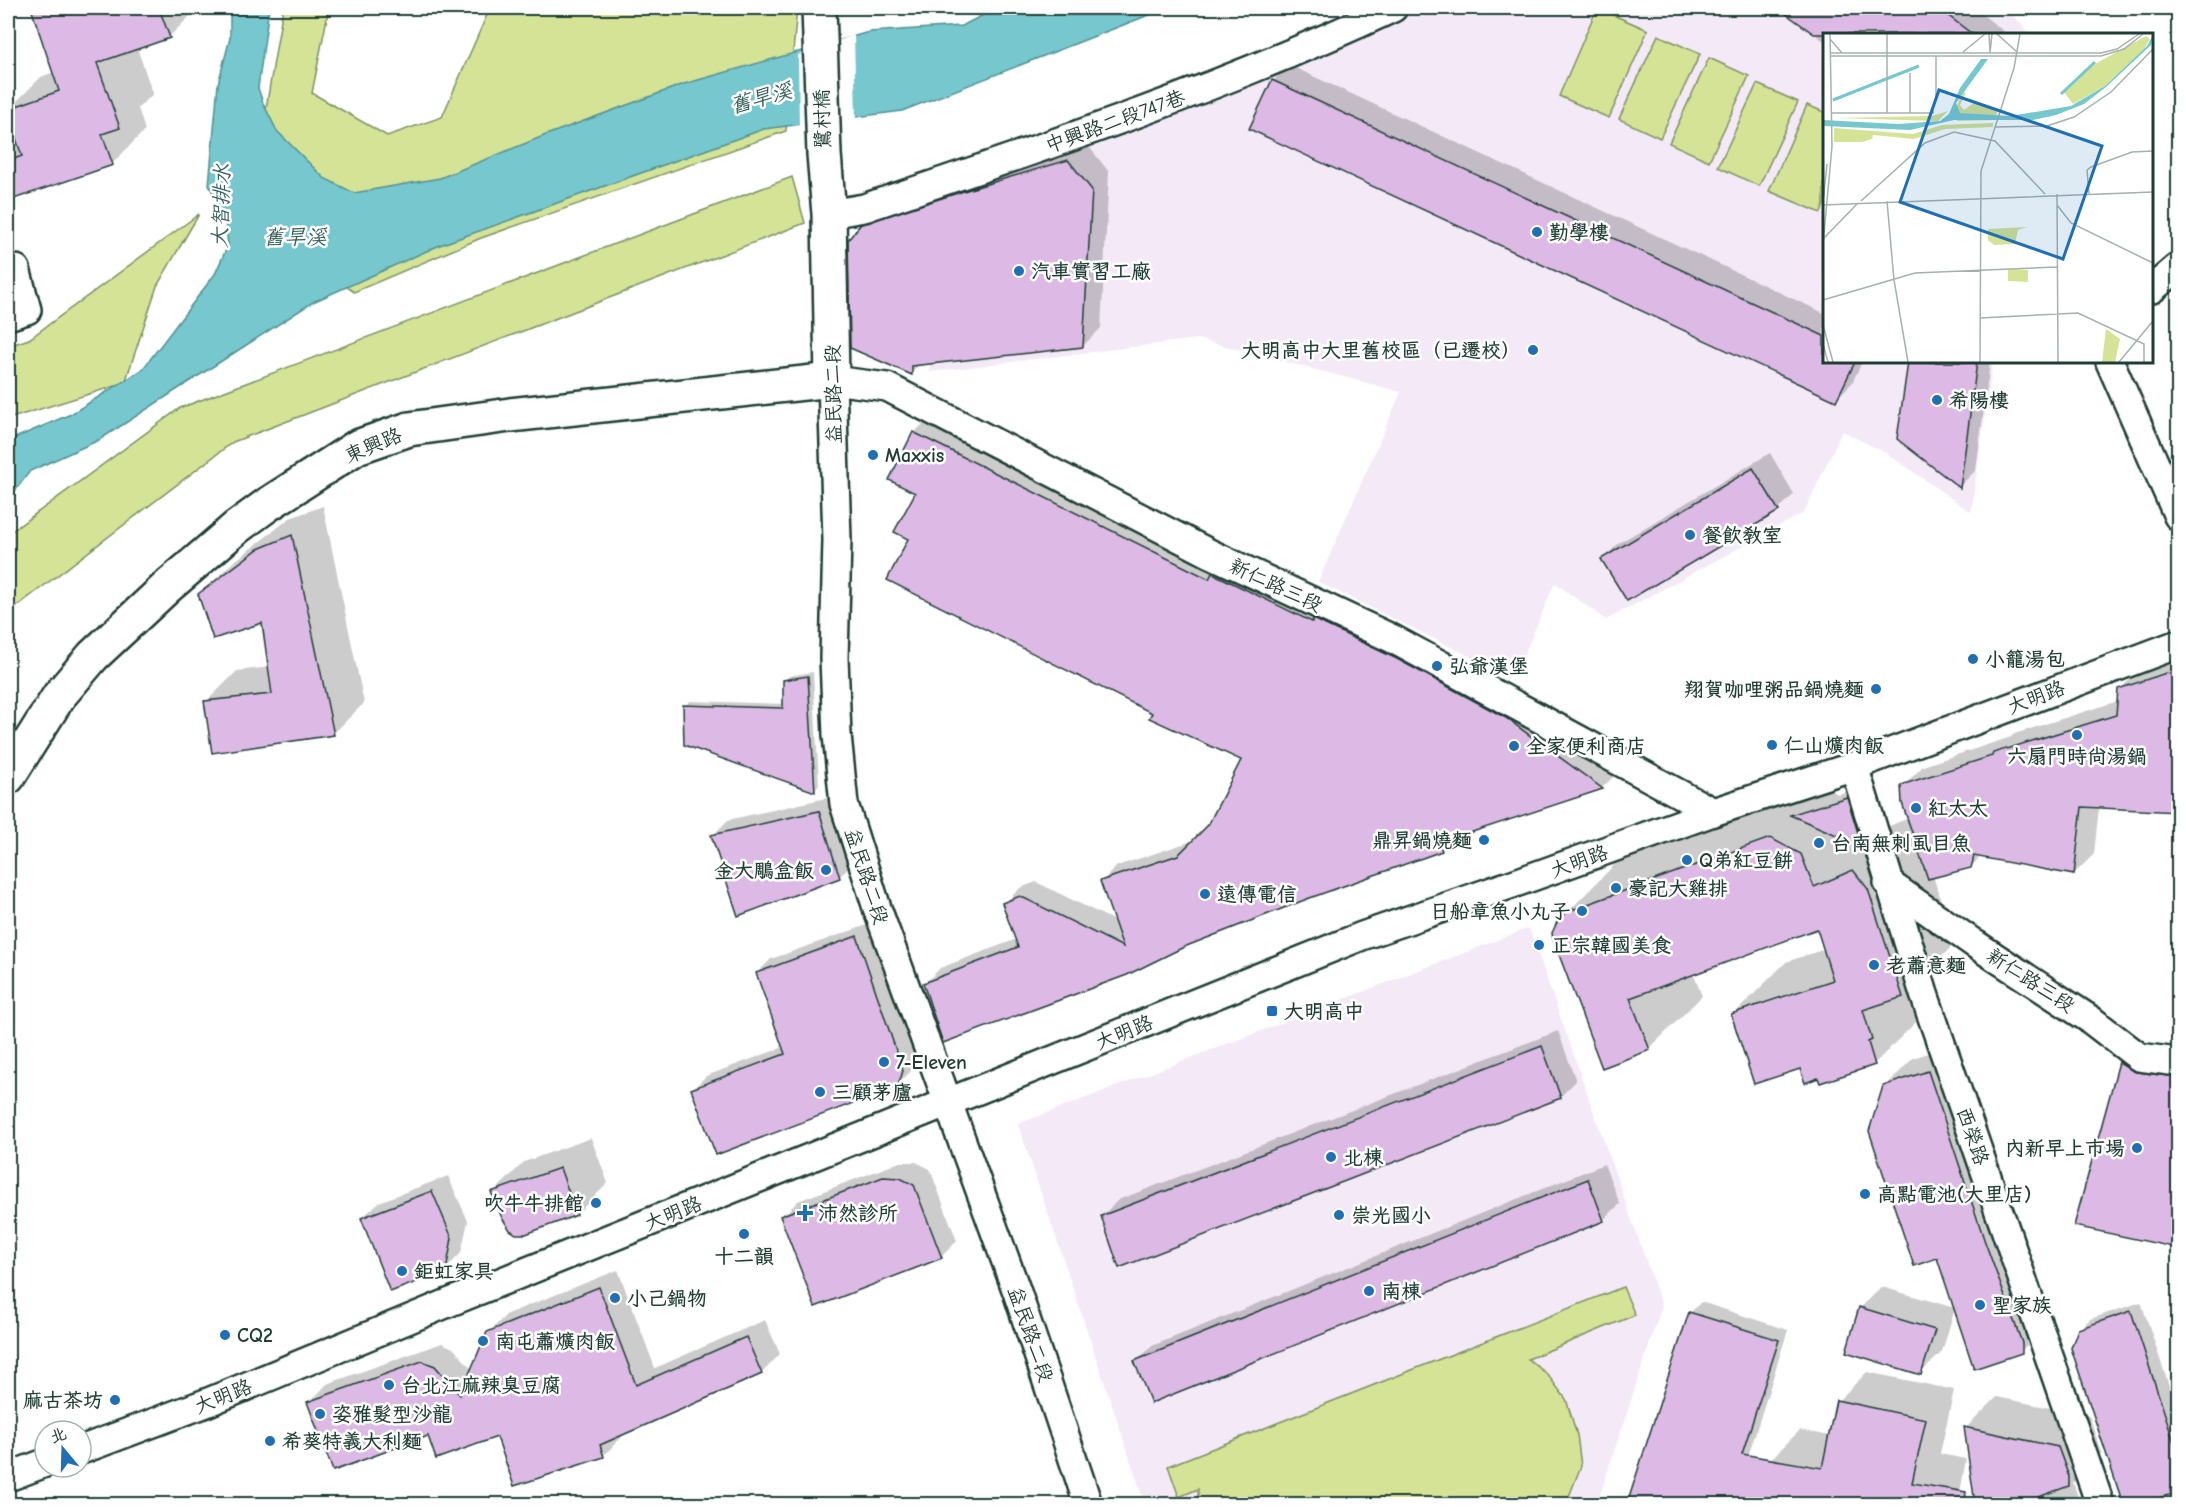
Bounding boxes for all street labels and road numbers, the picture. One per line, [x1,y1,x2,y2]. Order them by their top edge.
street label: 中興路二段747巷 [1042,85,1189,157]
street label: 鷺村橋 [810,89,835,149]
street label: 益民路二段 [821,344,846,444]
street label: 東興路 [341,423,406,468]
street label: 新仁路三段 [1226,554,1326,617]
street label: 大明路 [2004,676,2069,719]
street label: 益民路二段 [840,825,893,927]
street label: 大明路 [1547,840,1612,883]
street label: 新仁路三段 [1983,944,2079,1017]
street label: 大明路 [1092,1010,1157,1054]
street label: 西榮路 [1952,1104,1993,1169]
street label: 大明路 [641,1191,706,1235]
street label: 益民路二段 [1003,1283,1058,1385]
street label: 大明路 [191,1374,256,1418]

